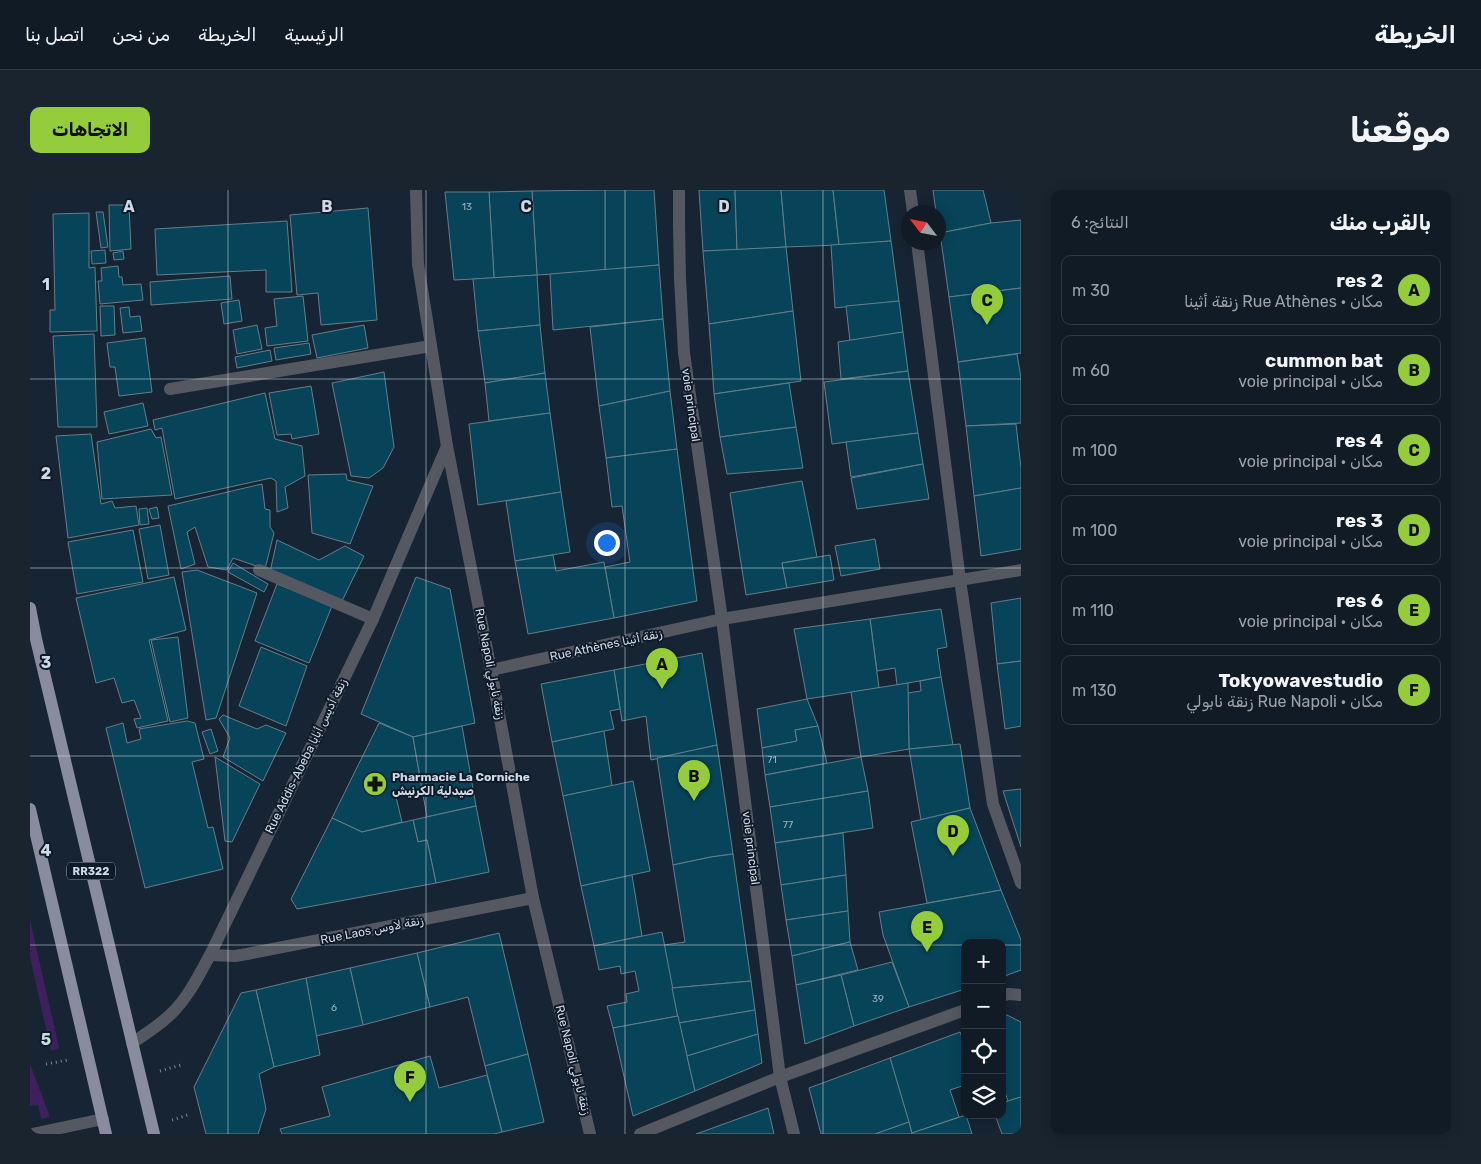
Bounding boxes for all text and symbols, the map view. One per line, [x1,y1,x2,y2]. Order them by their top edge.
text: الخريطة [1375,21,1456,49]
text: اتصل بنا [25,24,84,46]
text: من نحن [112,24,170,46]
text: الخريطة [198,24,256,46]
text: الرئيسية [284,24,344,46]
button: الاتجاهات [30,107,150,153]
text: موقعنا [1349,109,1451,151]
text: A [123,197,135,216]
text: B [321,197,333,216]
text: C [520,197,532,216]
text: D [718,197,730,216]
house number: 13 [462,201,472,213]
north arrow [901,205,946,250]
text: بالقرب منك [1330,210,1431,235]
text: النتائج: 6 [1071,213,1129,232]
text: res 2 [1336,269,1383,292]
text: 1 [42,275,50,294]
text: 30 m [1072,281,1110,300]
text: A [1408,281,1420,300]
pin: C [971,284,1003,325]
text: مكان · Rue Athènes زنقة أثينا [1184,292,1383,311]
text: cummon bat [1265,349,1383,372]
text: 60 m [1072,361,1110,380]
text: B [1408,361,1420,380]
street label: voie principal [679,367,703,443]
text: مكان · voie principal [1238,372,1383,391]
text: res 4 [1336,429,1383,452]
text: 100 m [1072,441,1117,460]
text: C [1408,441,1420,460]
text: مكان · voie principal [1238,452,1383,471]
text: 2 [41,464,51,483]
text: res 3 [1336,509,1383,532]
text: 100 m [1072,521,1117,540]
text: D [1408,521,1420,540]
your location [594,530,620,556]
text: مكان · voie principal [1238,532,1383,551]
text: res 6 [1336,589,1383,612]
text: 110 m [1072,601,1114,620]
text: E [1409,601,1419,620]
street label: Rue Napoli زنقة نابولي [470,607,508,721]
text: مكان · voie principal [1238,612,1383,631]
street label: Rue Athènes زنقة أثينا [548,626,664,664]
pin: A [646,648,678,689]
text: 3 [41,653,51,672]
text: Tokyowavestudio [1218,669,1383,692]
street label: Rue Addis-Abeba زنقة أديس أبابا [262,676,351,836]
text: 130 m [1072,681,1117,700]
text: F [1409,681,1419,700]
text: مكان · Rue Napoli زنقة نابولي [1186,692,1383,711]
house number: 71 [767,754,777,766]
pin: B [678,760,710,801]
place label: Pharmacie La Corniche صيدلية الكرنيش [392,770,530,798]
pharmacy icon: Pharmacie La Corniche صيدلية الكرنيش [362,771,388,797]
street label: voie principal [740,810,762,886]
pin: D [937,815,969,856]
house number: 77 [783,819,793,831]
text: 4 [41,841,52,860]
road number: RR322 [67,862,115,879]
pin: E [911,911,943,952]
street label: Rue Laos زنقة لاوس [319,913,425,948]
map controls [961,939,1006,1119]
button: + [961,939,1006,984]
button: − [961,984,1006,1029]
house number: 39 [872,993,884,1005]
house number: 6 [331,1002,337,1014]
street label: Rue Napoli زنقة نابولي [551,1004,593,1117]
button: locate [961,1029,1006,1074]
text: 5 [41,1030,51,1049]
pin: F [394,1061,426,1102]
button: layers [961,1074,1006,1119]

